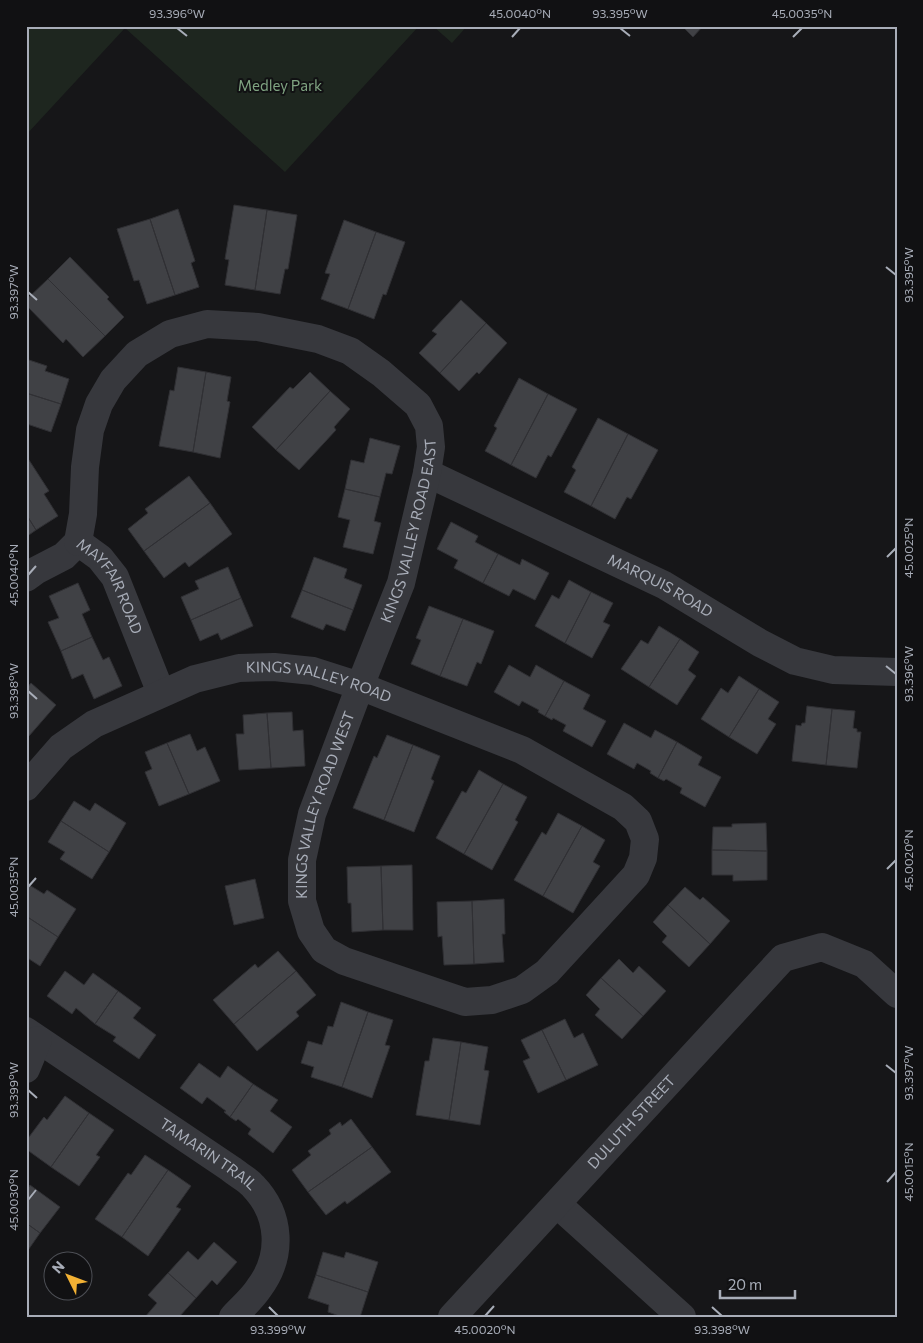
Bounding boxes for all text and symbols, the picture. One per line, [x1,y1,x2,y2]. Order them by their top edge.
text: 93.396°W [149,6,205,20]
text: 45.0040°N [489,6,551,20]
text: 93.395°W [592,6,648,20]
text: 45.0035°N [772,6,832,20]
park label: Medley Park [238,76,322,94]
text: 93.395°W [901,247,915,303]
text: 93.397°W [6,264,20,320]
street label: KINGS VALLEY ROAD EAST [376,437,439,625]
text: 45.0025°N [901,518,915,578]
street label: MAYFAIR ROAD [74,534,147,636]
text: 45.0040°N [6,544,20,606]
street label: MARQUIS ROAD [605,550,716,620]
text: 93.396°W [901,646,915,702]
street label: KINGS VALLEY ROAD [246,657,394,706]
text: 93.398°W [6,663,20,719]
street label: KINGS VALLEY ROAD WEST [292,708,358,899]
text: 45.0020°N [901,829,915,891]
text: 45.0035°N [6,857,20,917]
text: 93.397°W [901,1045,915,1101]
text: 93.399°W [6,1062,20,1118]
street label: DULUTH STREET [583,1071,679,1172]
street label: TAMARIN TRAIL [156,1114,262,1194]
text: 45.0015°N [901,1143,915,1201]
text: 45.0030°N [6,1169,20,1231]
north arrow [42,1250,92,1300]
text: N [48,1257,68,1277]
scale bar [720,1268,796,1300]
text: 20 m [728,1275,762,1293]
text: 93.399°W [250,1322,306,1336]
text: 45.0020°N [454,1322,516,1336]
text: 93.398°W [694,1322,750,1336]

